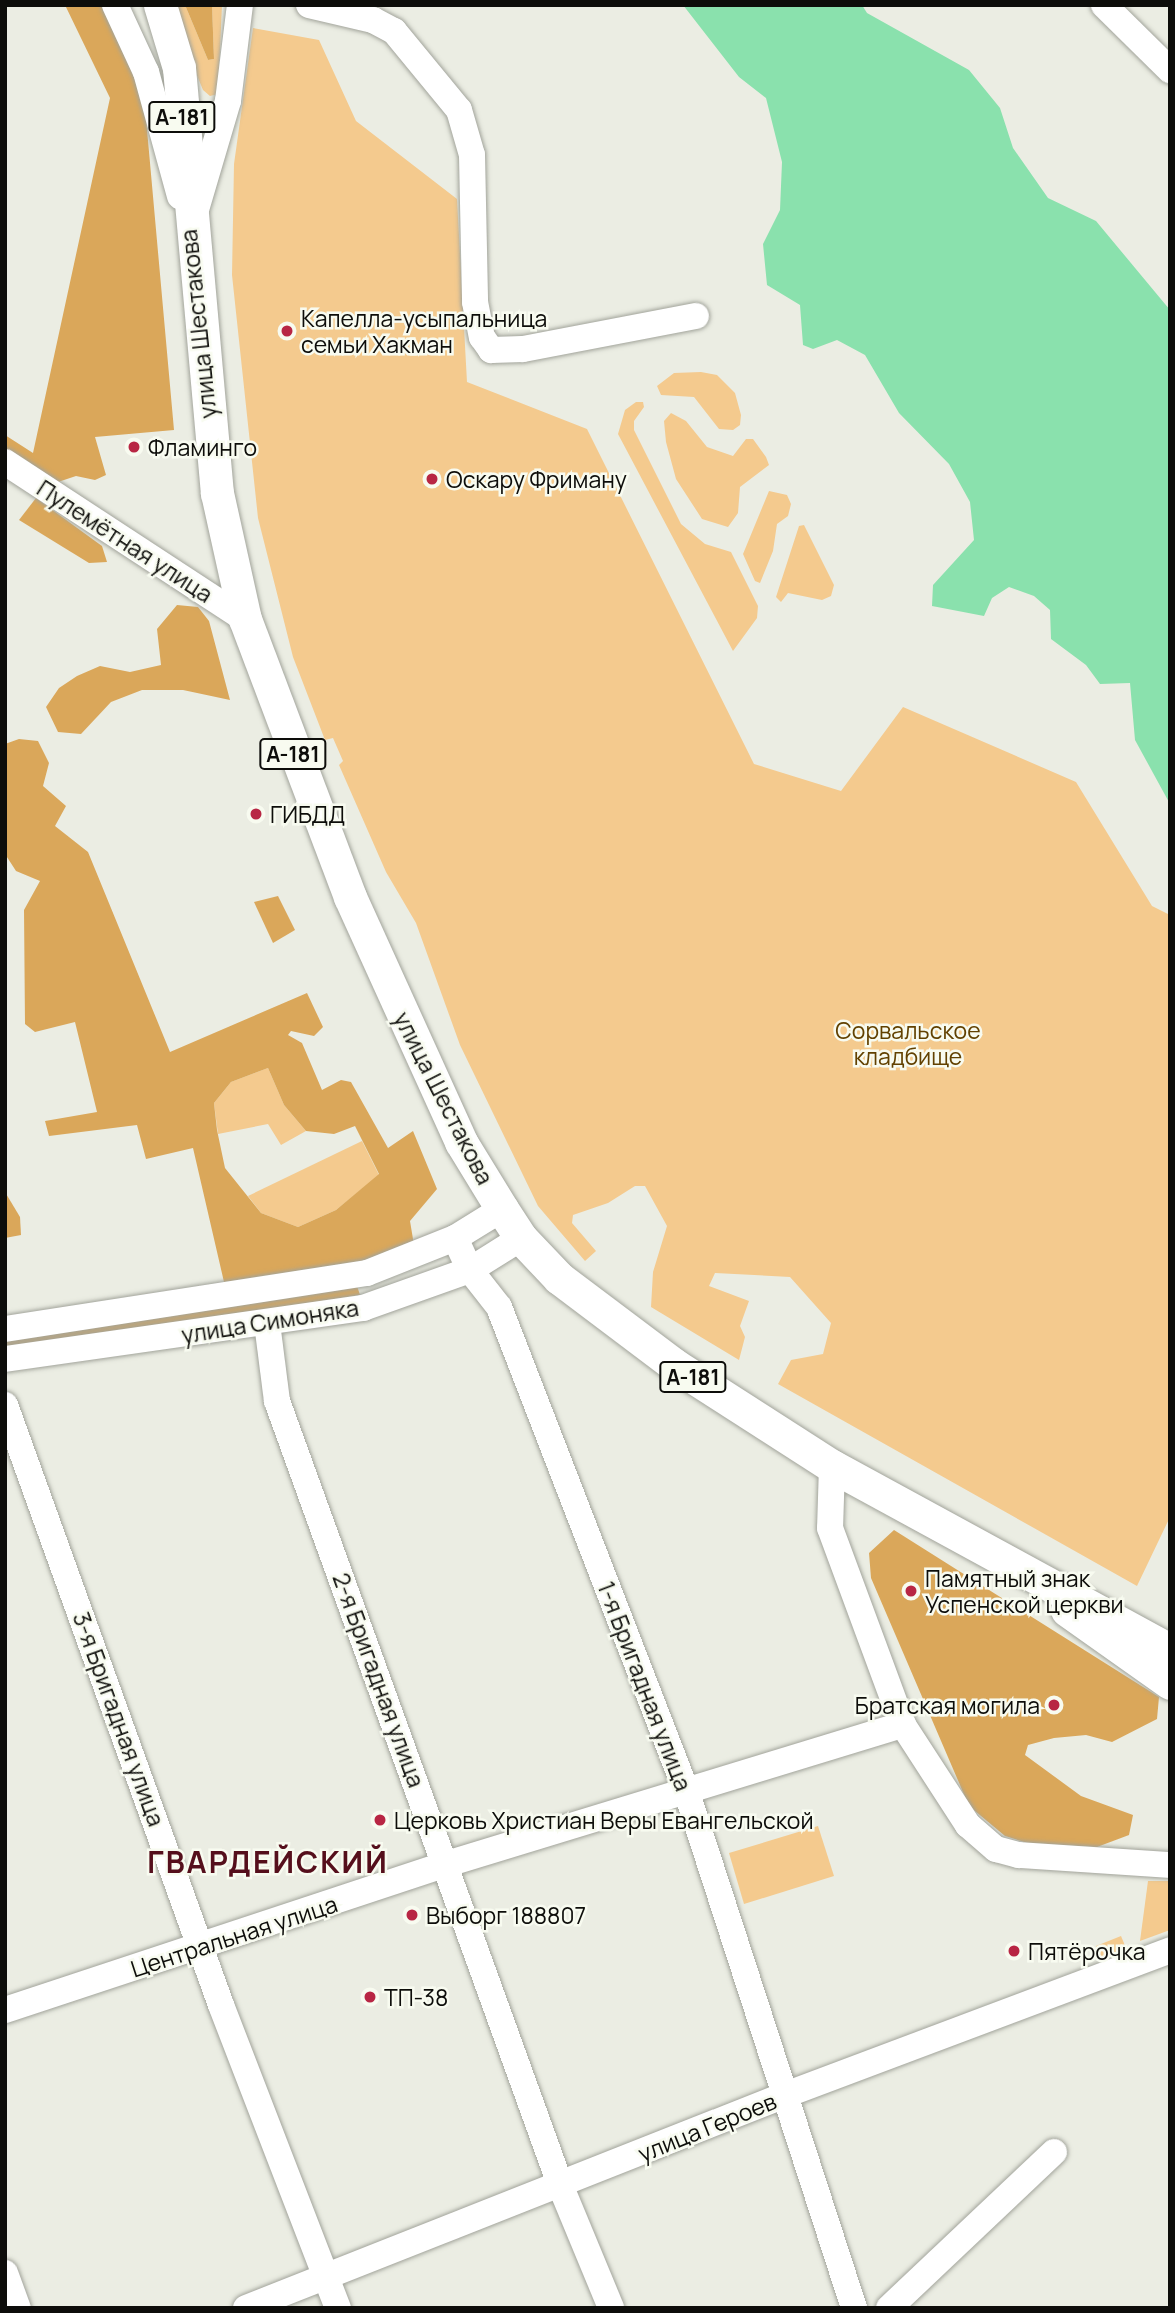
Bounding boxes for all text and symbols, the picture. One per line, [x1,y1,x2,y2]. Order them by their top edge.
road number: А-181 [147,100,217,134]
street label: улица Шестакова [174,228,222,420]
place label: Капелла-усыпальница семьи Хакман [301,304,547,358]
marker: Капелла-усыпальница семьи Хакман [279,323,295,339]
place label: Фламинго [148,433,257,461]
marker: Фламинго [126,439,142,455]
place label: Оскару Фриману [446,465,627,493]
marker: Оскару Фриману [424,471,440,487]
street label: Пулемётная улица [32,474,218,608]
road number: А-181 [258,736,328,772]
place label: ГИБДД [270,800,345,828]
marker: ГИБДД [248,806,264,822]
street label: улица Шестакова [389,1007,499,1189]
park label: Сорвальское кладбище [835,1016,981,1070]
street label: улица Симоняка [179,1293,361,1349]
road number: А-181 [658,1360,728,1394]
place label: Памятный знак Успенской церкви [925,1564,1124,1618]
street label: 2-я Бригадная улица [327,1569,431,1791]
street label: 1-я Бригадная улица [592,1577,698,1795]
marker: Памятный знак Успенской церкви [903,1583,919,1599]
street label: 3-я Бригадная улица [67,1608,171,1830]
place label: Братская могила [855,1691,1040,1719]
marker: Братская могила [1046,1697,1062,1713]
place label: Церковь Христиан Веры Евангельской [394,1806,814,1834]
marker: Церковь Христиан Веры Евангельской [372,1812,388,1828]
district label: ГВАРДЕЙСКИЙ [149,1844,387,1880]
street label: Центральная улица [127,1890,341,1982]
place label: Выборг 188807 [426,1901,586,1929]
marker: Выборг 188807 [404,1907,420,1923]
place label: Пятёрочка [1028,1937,1146,1965]
marker: Пятёрочка [1006,1943,1022,1959]
place label: ТП-38 [384,1983,448,2011]
marker: ТП-38 [362,1989,378,2005]
street label: улица Героев [634,2087,780,2167]

